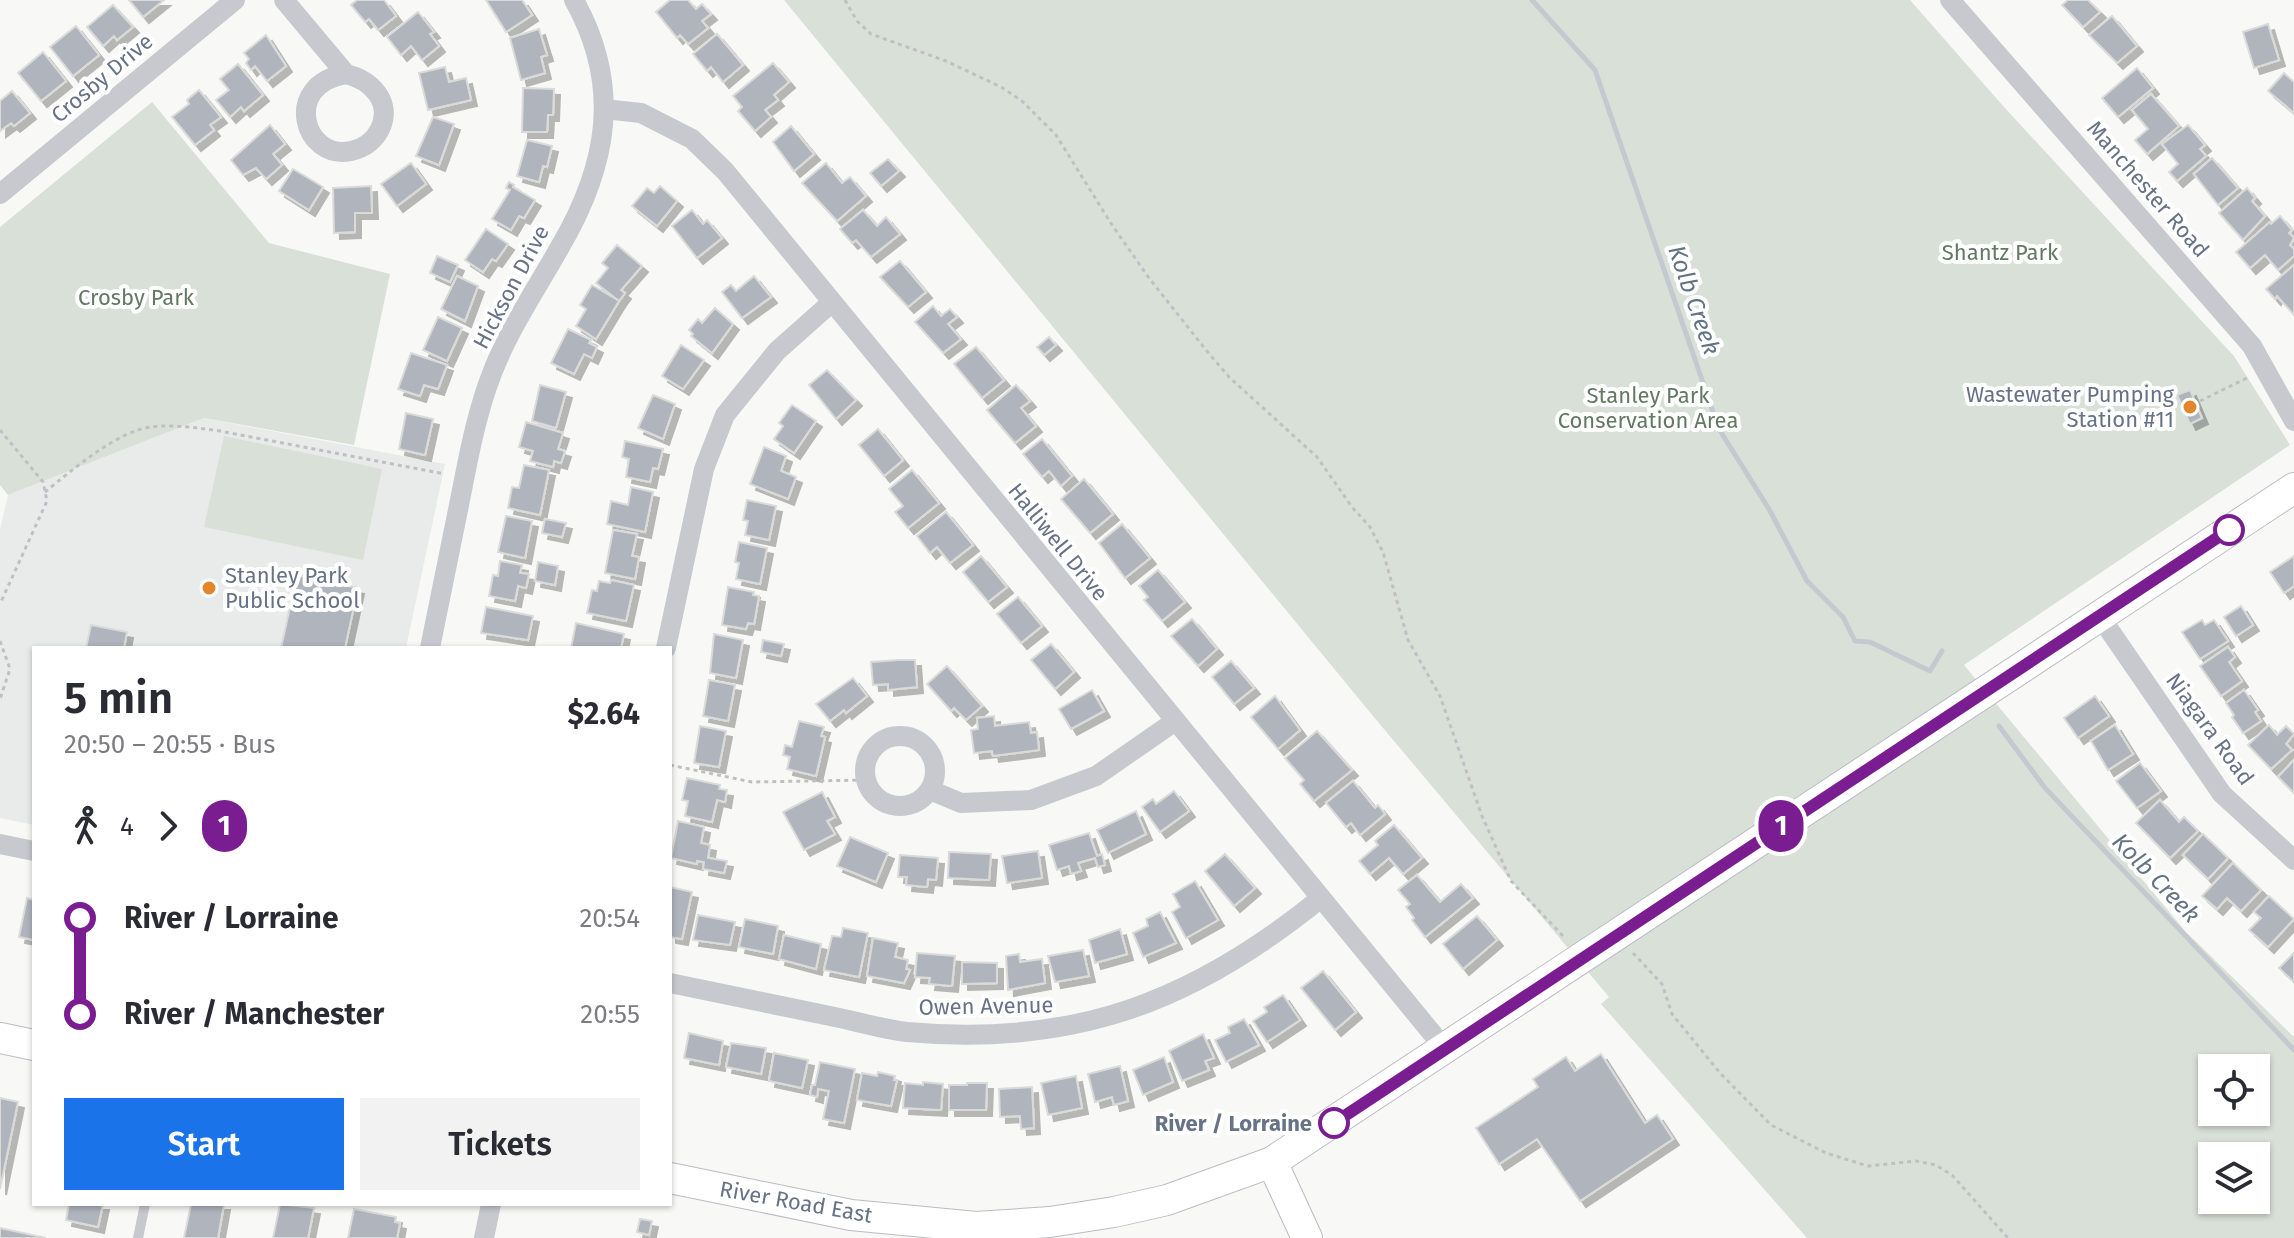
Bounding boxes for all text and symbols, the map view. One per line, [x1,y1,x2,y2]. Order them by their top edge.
street label: Crosby Drive [46,28,158,128]
street label: Manchester Road [2081,115,2215,263]
street label: Hickson Drive [467,220,555,354]
park label: Shantz Park [1942,239,2059,266]
water label: Kolb Creek [1662,242,1726,358]
park label: Crosby Park [78,284,195,311]
place label: Wastewater Pumping Station #11 [1966,381,2175,433]
park label: Stanley Park Conservation Area [1558,382,1738,434]
marker: Wastewater Pumping Station #11 [2181,398,2199,416]
street label: Halliwell Drive [1002,478,1114,606]
unlabelled marker [2214,515,2244,545]
place label: Stanley Park Public School [225,562,360,614]
marker: Stanley Park Public School [200,579,218,597]
street label: Niagara Road [2160,668,2260,790]
text: 5 min [64,672,173,725]
text: $2.64 [568,696,640,732]
text: 20:50 – 20:55 · Bus [64,729,275,760]
line badge: 1 [1755,800,1807,852]
icon: walk [64,804,108,848]
icon: forward [146,804,190,848]
text: 1 [218,809,231,842]
text: 1 [1775,809,1788,842]
text: 4 [120,811,134,842]
water label: Kolb Creek [2106,827,2206,929]
text: River / Lorraine [124,900,338,936]
text: 20:54 [579,903,640,934]
street label: Owen Avenue [918,991,1054,1021]
text: River / Manchester [124,996,384,1032]
text: 20:55 [580,999,640,1030]
map controls [2198,1054,2270,1214]
button: locate [2198,1054,2270,1126]
button: Start [64,1098,344,1190]
button: Tickets [360,1098,640,1190]
marker: River / Lorraine [1319,1108,1349,1138]
place label: River / Lorraine [1155,1110,1312,1137]
button: layers [2198,1142,2270,1214]
street label: River Road East [718,1175,875,1229]

